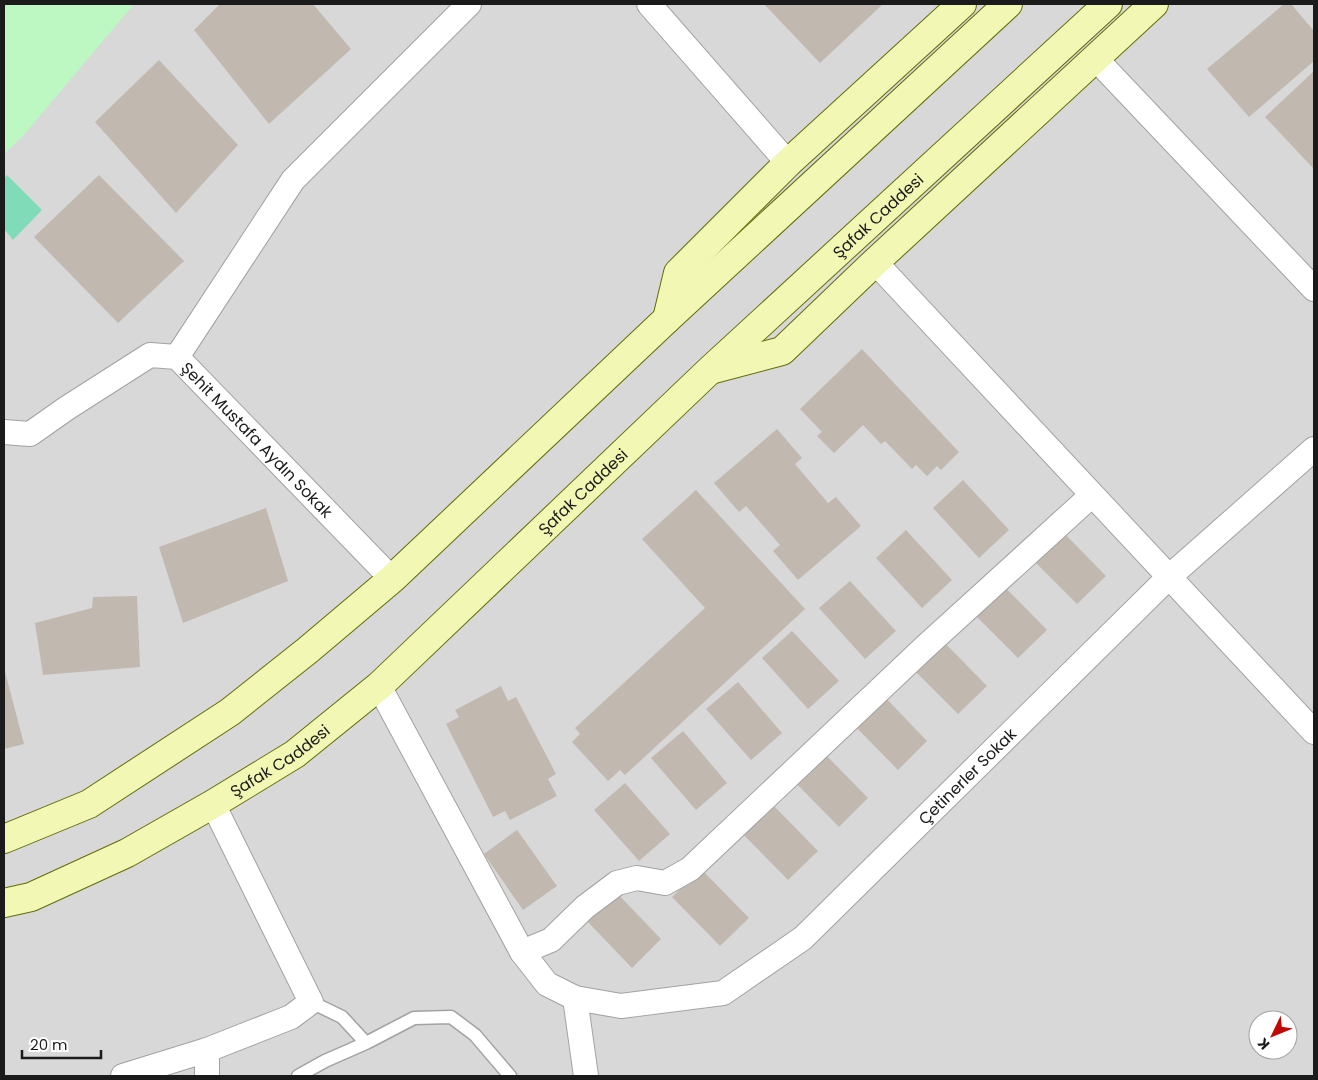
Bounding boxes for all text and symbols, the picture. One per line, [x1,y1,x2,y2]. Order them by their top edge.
street label: Şafak Caddesi [827,168,928,263]
street label: Şehit Mustafa Aydın Sokak [176,357,339,523]
street label: Şafak Caddesi [533,443,633,540]
street label: Şafak Caddesi [226,719,335,802]
street label: Çetinerler Sokak [913,722,1022,830]
north arrow [1248,1010,1298,1060]
scale bar [22,1028,101,1060]
text: K [1253,1033,1274,1054]
text: 20 m [30,1034,68,1055]

